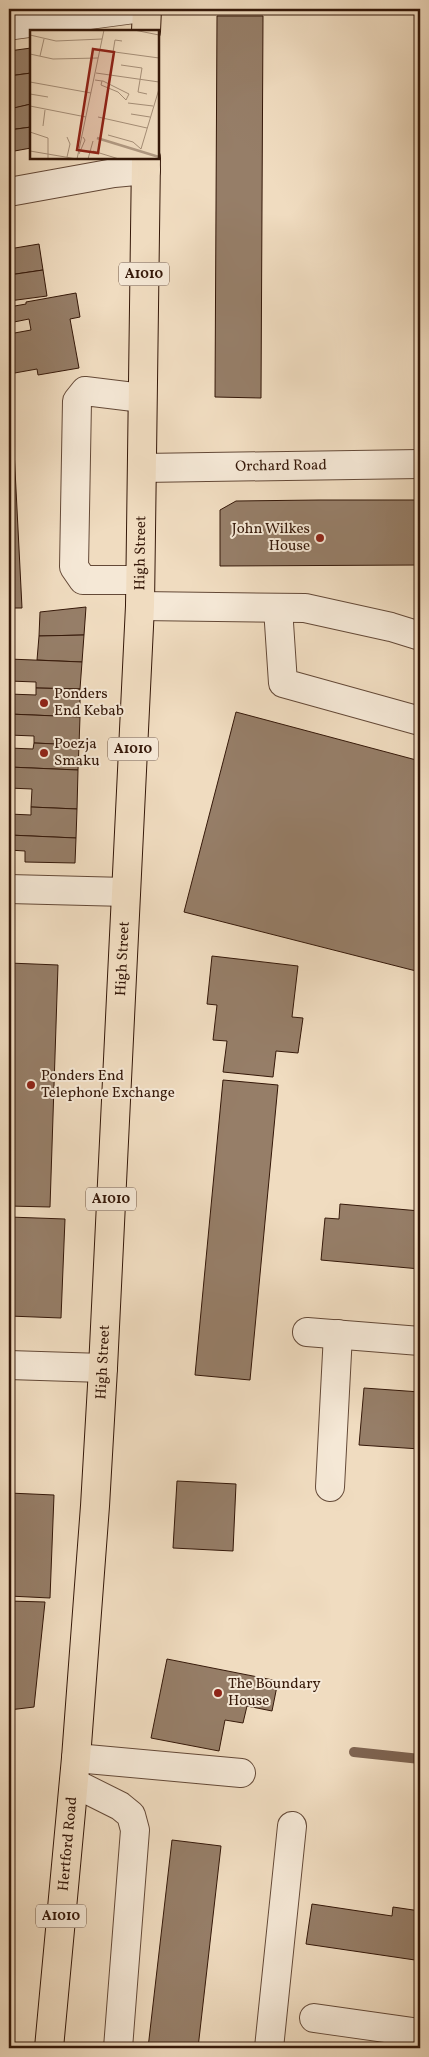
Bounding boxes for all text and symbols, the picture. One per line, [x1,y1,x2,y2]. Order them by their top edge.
inset map [30,30,159,159]
road number: A1010 [119,262,169,286]
street label: Orchard Road [235,455,327,477]
street label: High Street [130,516,152,591]
place label: John Wilkes House [232,519,310,557]
marker: John Wilkes House [314,532,326,544]
place label: Ponders End Kebab [54,684,124,722]
marker: Ponders End Kebab [38,697,50,709]
place label: Poezja Smaku [54,734,100,772]
road number: A1010 [108,738,158,761]
marker: Poezja Smaku [38,747,50,759]
street label: High Street [111,921,135,997]
place label: Ponders End Telephone Exchange [41,1066,175,1104]
marker: Ponders End Telephone Exchange [25,1079,37,1091]
road number: A1010 [86,1188,136,1210]
street label: High Street [91,1324,116,1400]
place label: The Boundary House [228,1674,321,1712]
marker: The Boundary House [212,1687,224,1699]
street label: Hertford Road [53,1796,83,1892]
road number: A1010 [36,1904,86,1928]

